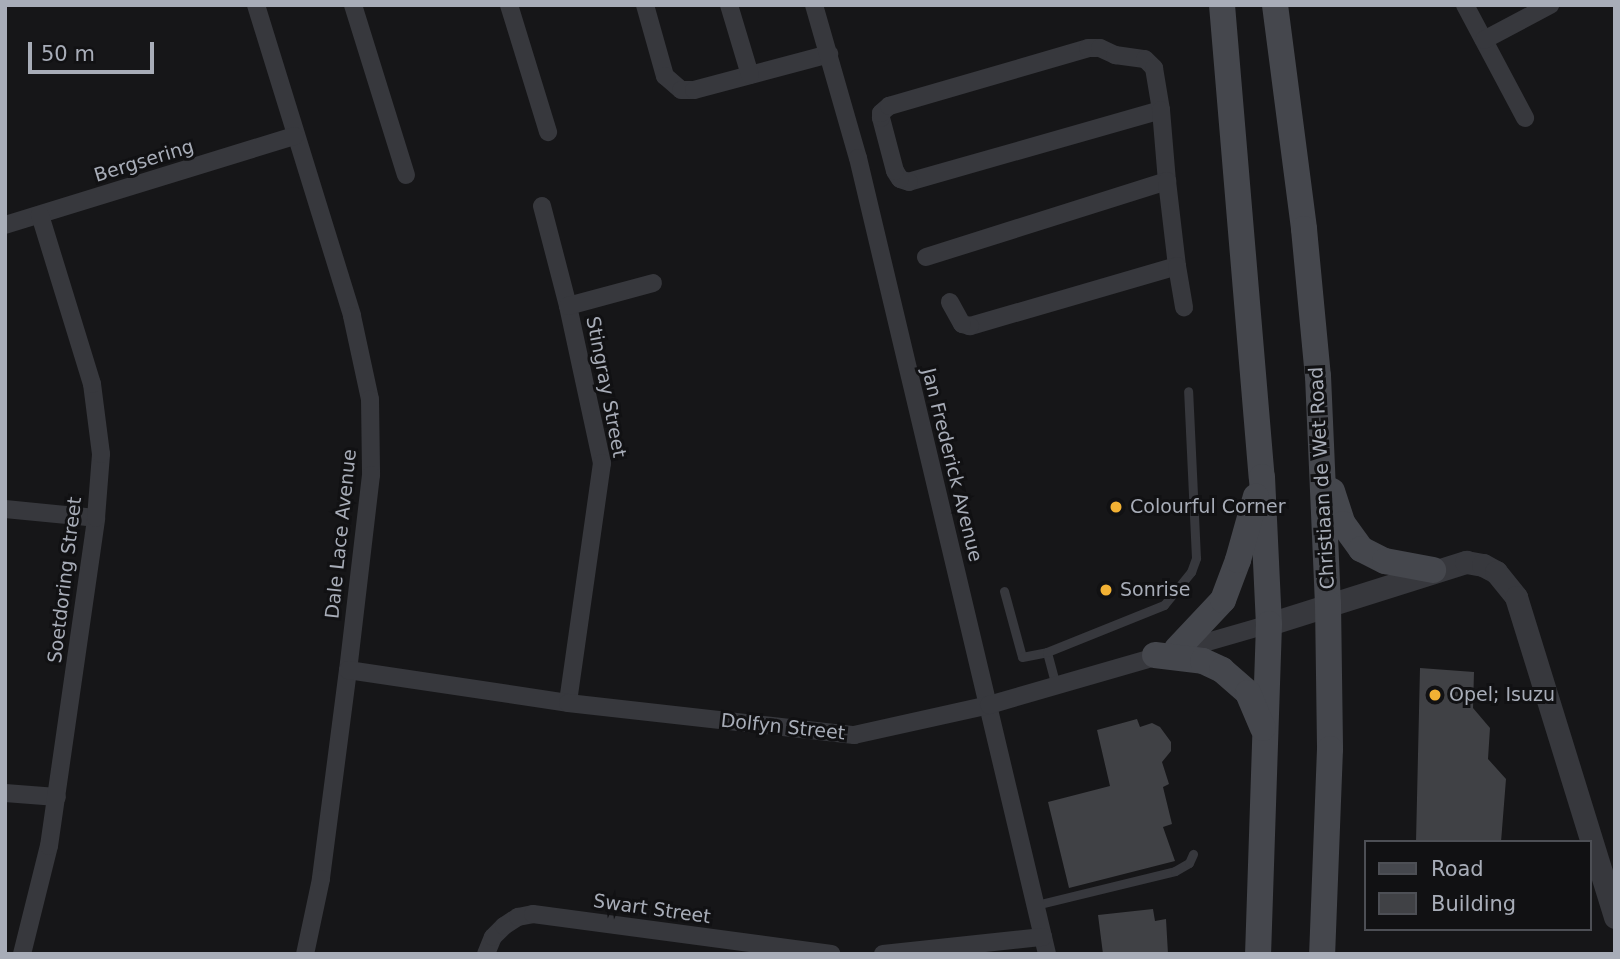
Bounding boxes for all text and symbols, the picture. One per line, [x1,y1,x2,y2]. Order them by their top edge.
scale bar [32,28,158,72]
text: 50 m [41,42,95,66]
street label: Bergsering [91,135,197,187]
street label: Stingray Street [581,314,631,460]
street label: Jan Frederick Avenue [917,366,987,564]
street label: Christiaan de Wet Road [1305,366,1339,590]
street label: Dale Lace Avenue [321,448,361,620]
street label: Soetdoring Street [43,495,87,665]
place label: Colourful Corner [1130,496,1286,518]
marker: Colourful Corner [1108,499,1124,515]
place label: Sonrise [1120,579,1190,601]
marker: Sonrise [1098,582,1114,598]
place label: Opel; Isuzu [1449,684,1555,706]
marker: Opel; Isuzu [1427,687,1443,703]
street label: Dolfyn Street [720,709,846,745]
legend [1364,840,1592,931]
text: Road [1431,857,1484,881]
street label: Swart Street [592,889,712,929]
text: Building [1431,892,1516,916]

